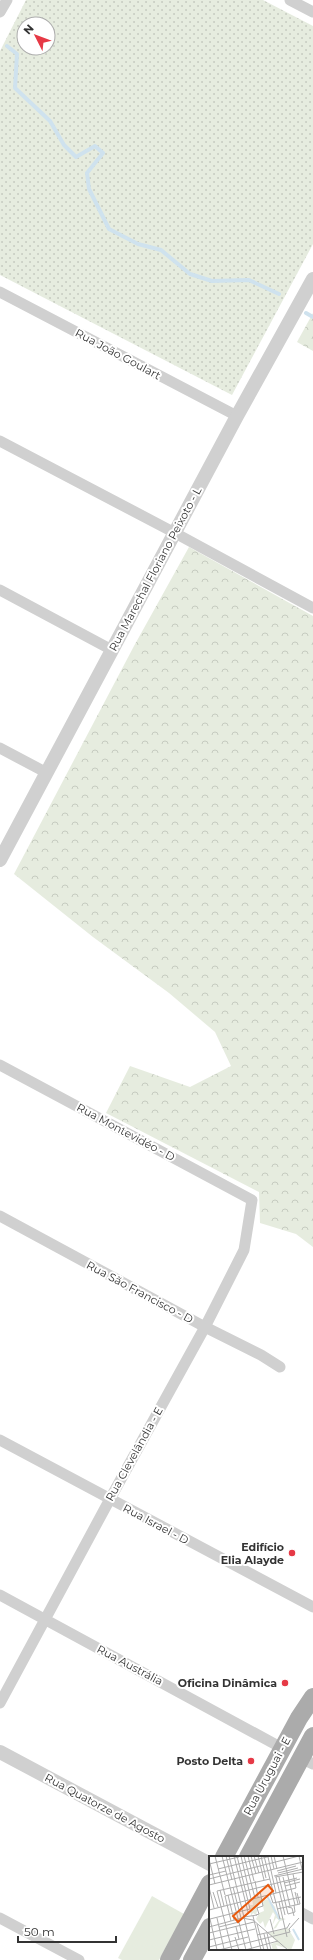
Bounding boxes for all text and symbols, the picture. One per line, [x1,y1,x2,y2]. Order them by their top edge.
north arrow [16,16,56,56]
text: N [20,21,37,37]
street label: Rua João Goulart [73,326,164,383]
street label: Rua Marechal Floriano Peixoto - L [106,484,205,653]
street label: Rua Montevidéo - D [74,1100,178,1164]
street label: Rua São Francisco - D [84,1258,196,1326]
street label: Rua Clevelândia - E [102,1404,166,1504]
street label: Rua Israel - D [121,1501,191,1547]
place label: Edifício Elia Alayde [221,1540,284,1567]
marker: Edifício Elia Alayde [287,1548,297,1558]
street label: Rua Austrália [95,1642,165,1688]
place label: Oficina Dinâmica [178,1676,277,1690]
marker: Oficina Dinâmica [280,1678,290,1688]
street label: Rua Uruguai - E [240,1734,294,1818]
place label: Posto Delta [176,1754,243,1768]
marker: Posto Delta [246,1756,256,1766]
street label: Rua Quatorze de Agosto [42,1770,168,1846]
inset map [209,1856,303,1950]
scale bar [18,1918,116,1944]
text: 50 m [24,1924,55,1939]

